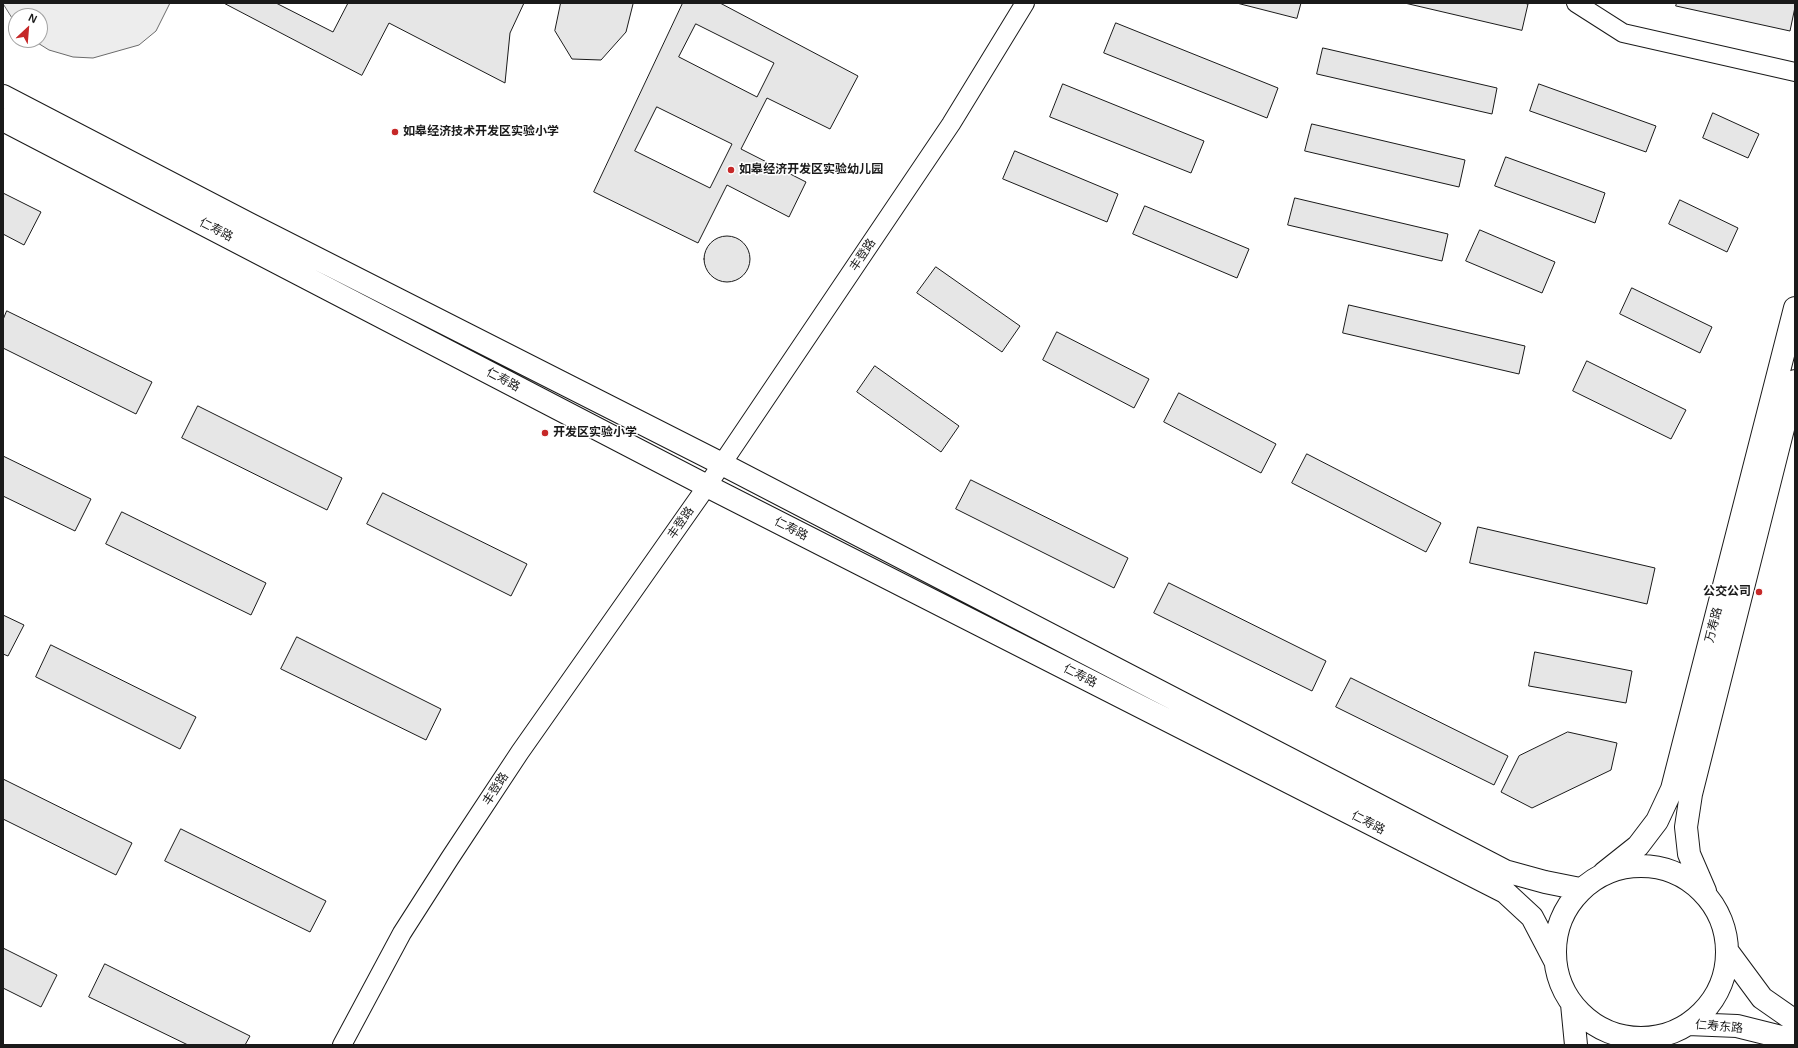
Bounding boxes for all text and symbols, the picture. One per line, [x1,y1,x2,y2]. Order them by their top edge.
north arrow [8,8,48,48]
text: N [27,11,39,25]
place label: 如皋经济技术开发区实验小学 [403,125,559,139]
marker: 如皋经济技术开发区实验小学 [390,127,400,137]
place label: 如皋经济开发区实验幼儿园 [739,163,883,177]
marker: 如皋经济开发区实验幼儿园 [726,165,736,175]
street label: 仁寿路 [197,215,235,245]
street label: 丰登路 [847,236,879,274]
street label: 仁寿路 [484,365,522,395]
place label: 开发区实验小学 [553,426,637,440]
marker: 开发区实验小学 [540,428,550,438]
street label: 丰登路 [665,504,697,542]
street label: 仁寿路 [772,514,810,544]
place label: 公交公司 [1703,585,1751,599]
marker: 公交公司 [1754,587,1764,597]
street label: 万寿路 [1703,606,1725,644]
street label: 仁寿路 [1061,661,1099,691]
street label: 丰登路 [480,770,512,808]
street label: 仁寿路 [1349,808,1387,838]
street label: 仁寿东路 [1694,1018,1744,1036]

